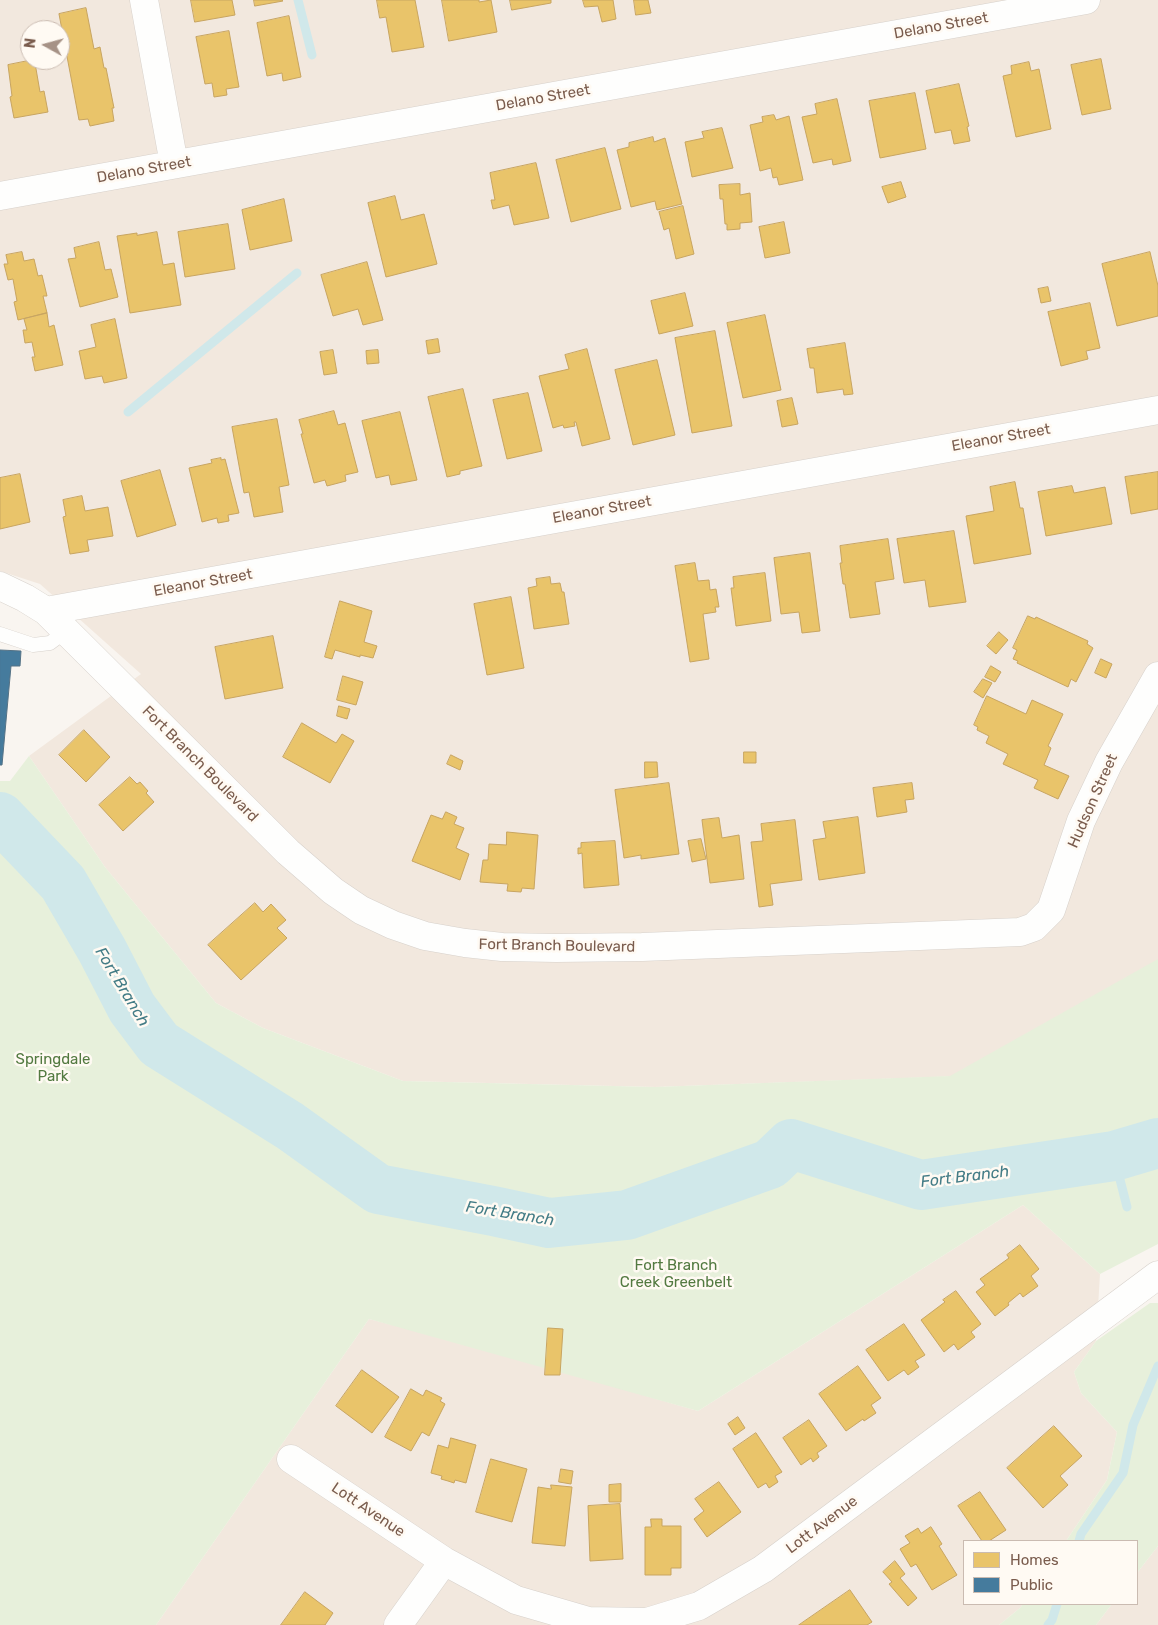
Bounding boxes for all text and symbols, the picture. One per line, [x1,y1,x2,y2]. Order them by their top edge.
street label: Delano Street [892,9,990,43]
north arrow [20,20,70,70]
text: N [22,37,40,49]
street label: Delano Street [494,81,592,115]
street label: Delano Street [95,153,193,187]
street label: Eleanor Street [950,420,1052,456]
street label: Eleanor Street [551,492,653,528]
street label: Eleanor Street [152,565,254,601]
street label: Fort Branch Boulevard [138,702,262,826]
street label: Hudson Street [1064,751,1122,851]
street label: Fort Branch Boulevard [479,936,635,956]
water label: Fort Branch [91,944,153,1030]
park label: Springdale Park [16,1051,90,1086]
water label: Fort Branch [920,1162,1010,1192]
water label: Fort Branch [464,1198,556,1230]
park label: Fort Branch Creek Greenbelt [620,1257,732,1292]
street label: Lott Avenue [328,1479,408,1541]
street label: Lott Avenue [783,1492,861,1558]
legend [963,1540,1138,1605]
text: Homes [1010,1551,1059,1569]
text: Public [1010,1576,1053,1594]

